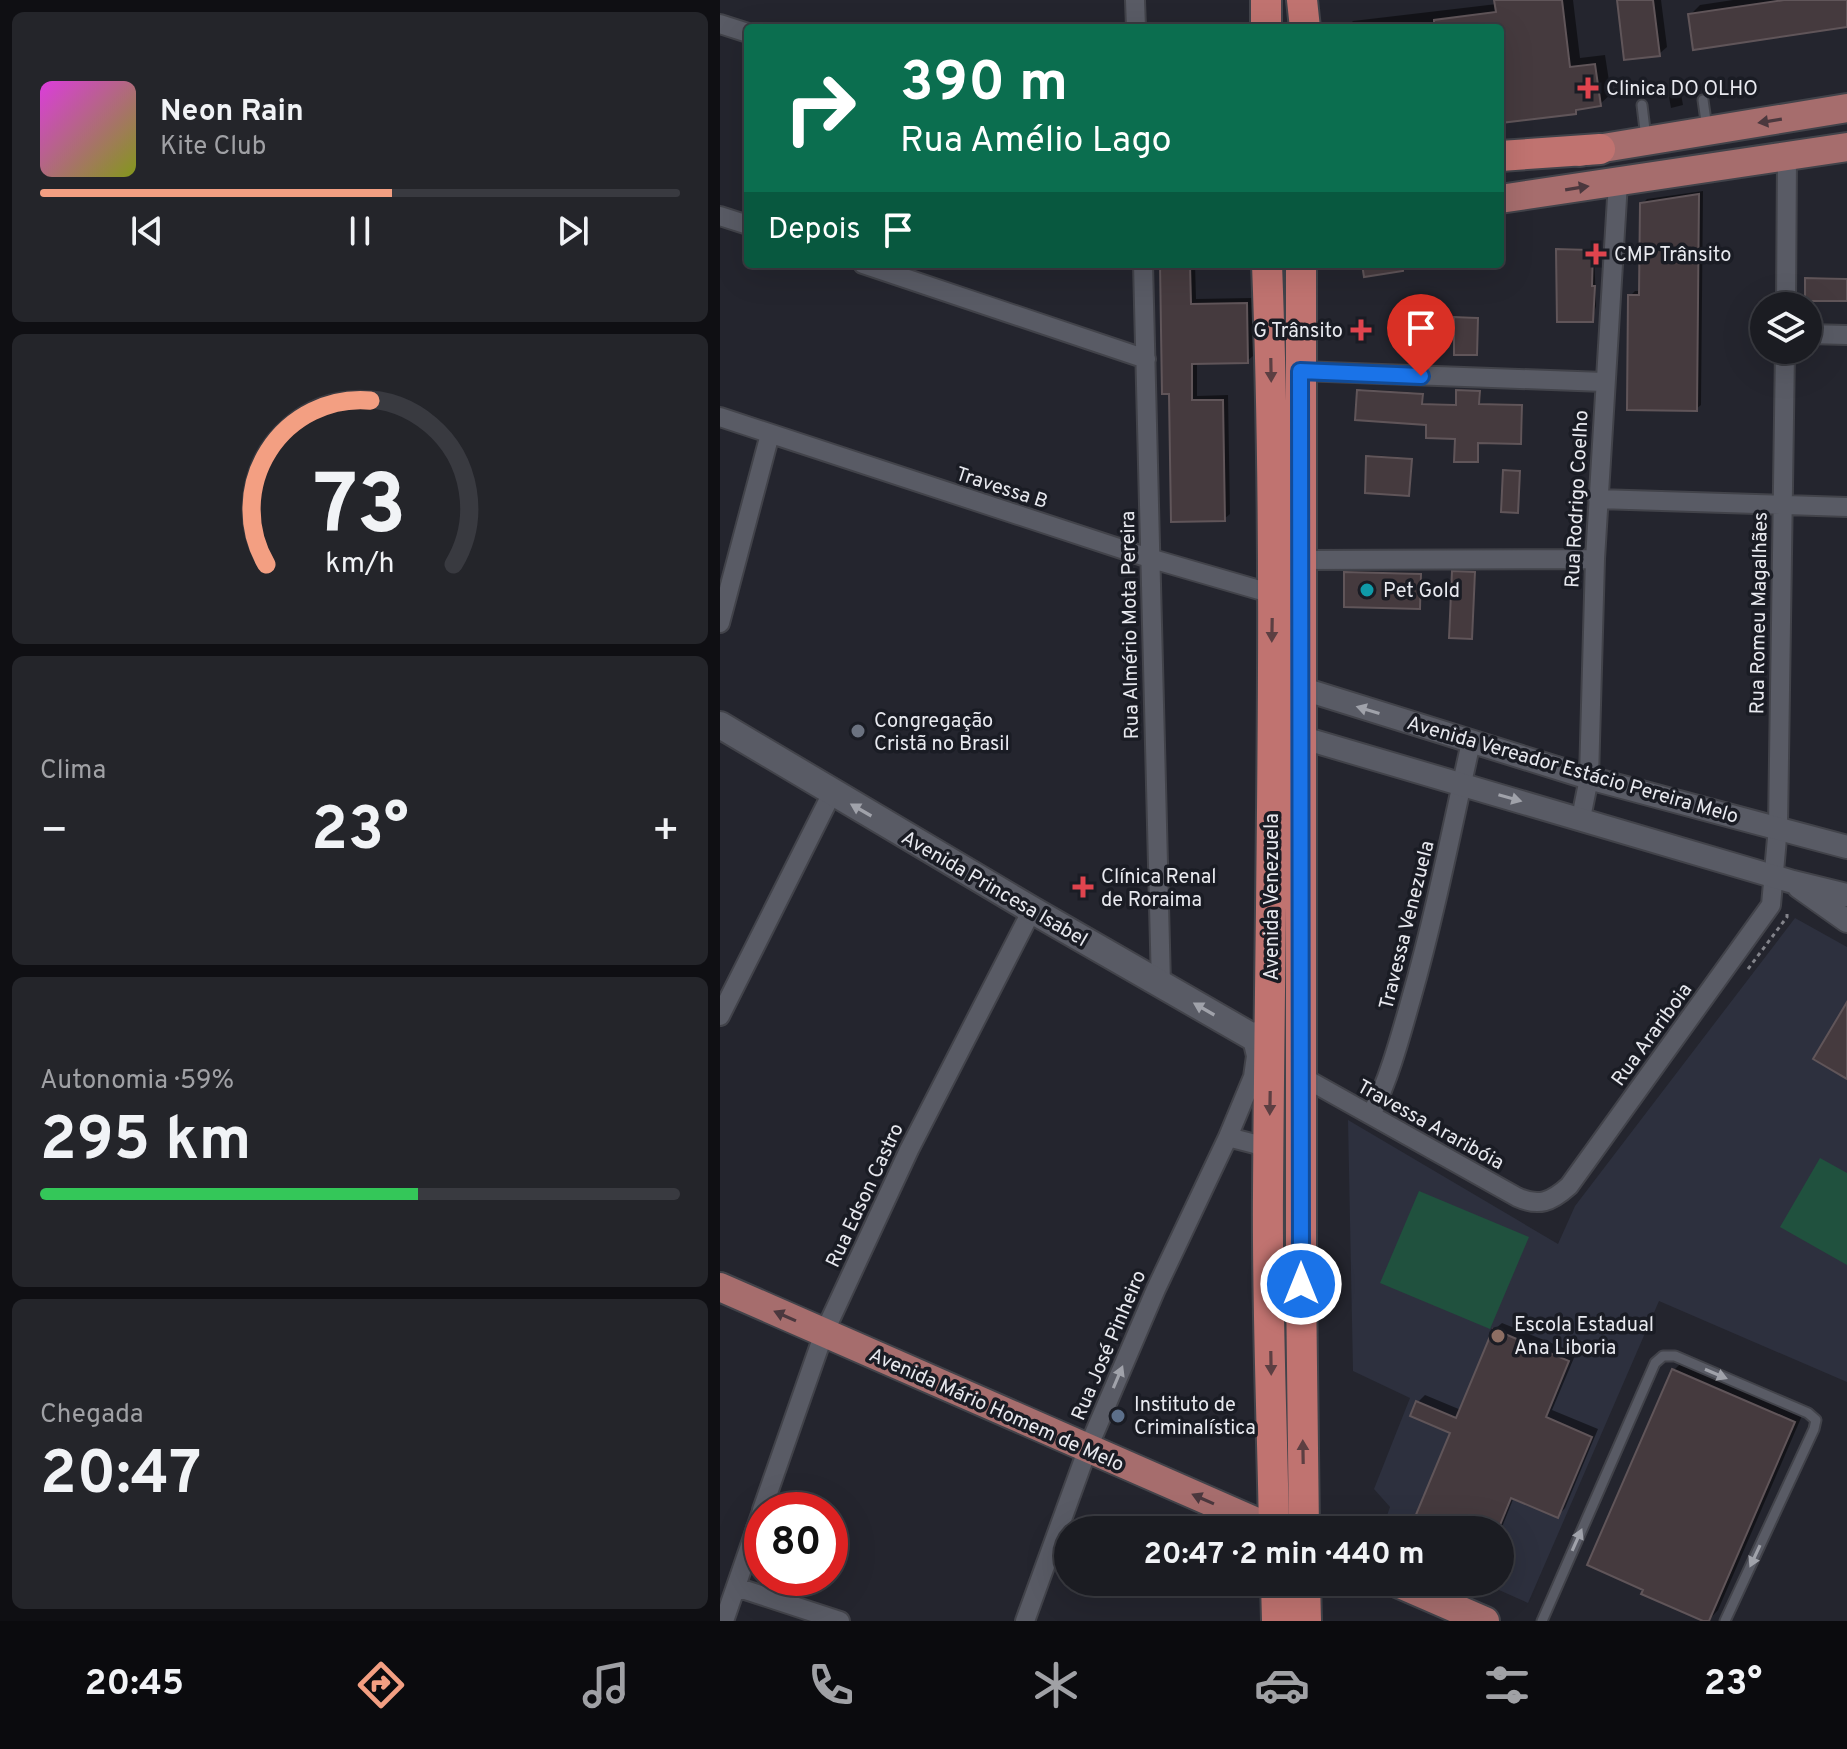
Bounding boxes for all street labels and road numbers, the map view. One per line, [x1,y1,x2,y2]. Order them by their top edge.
street label: Rua Rodrigo Coelho [1560,409,1596,589]
street label: Travessa B [952,462,1051,516]
street label: Rua Almério Mota Pereira [1116,510,1146,739]
street label: Rua Romeu Magalhães [1745,512,1775,715]
street label: Avenida Vereador Estácio Pereira Melo [1404,711,1741,831]
street label: Avenida Venezuela [1260,813,1286,981]
street label: Avenida Princesa Isabel [896,826,1092,954]
street label: Travessa Venezuela [1374,838,1442,1013]
street label: Rua Arariboia [1606,978,1699,1092]
street label: Travessa Araribóia [1352,1075,1508,1177]
street label: Rua Edson Castro [821,1120,911,1272]
street label: Rua José Pinheiro [1066,1267,1153,1425]
street label: Avenida Mário Homem de Melo [865,1343,1128,1479]

